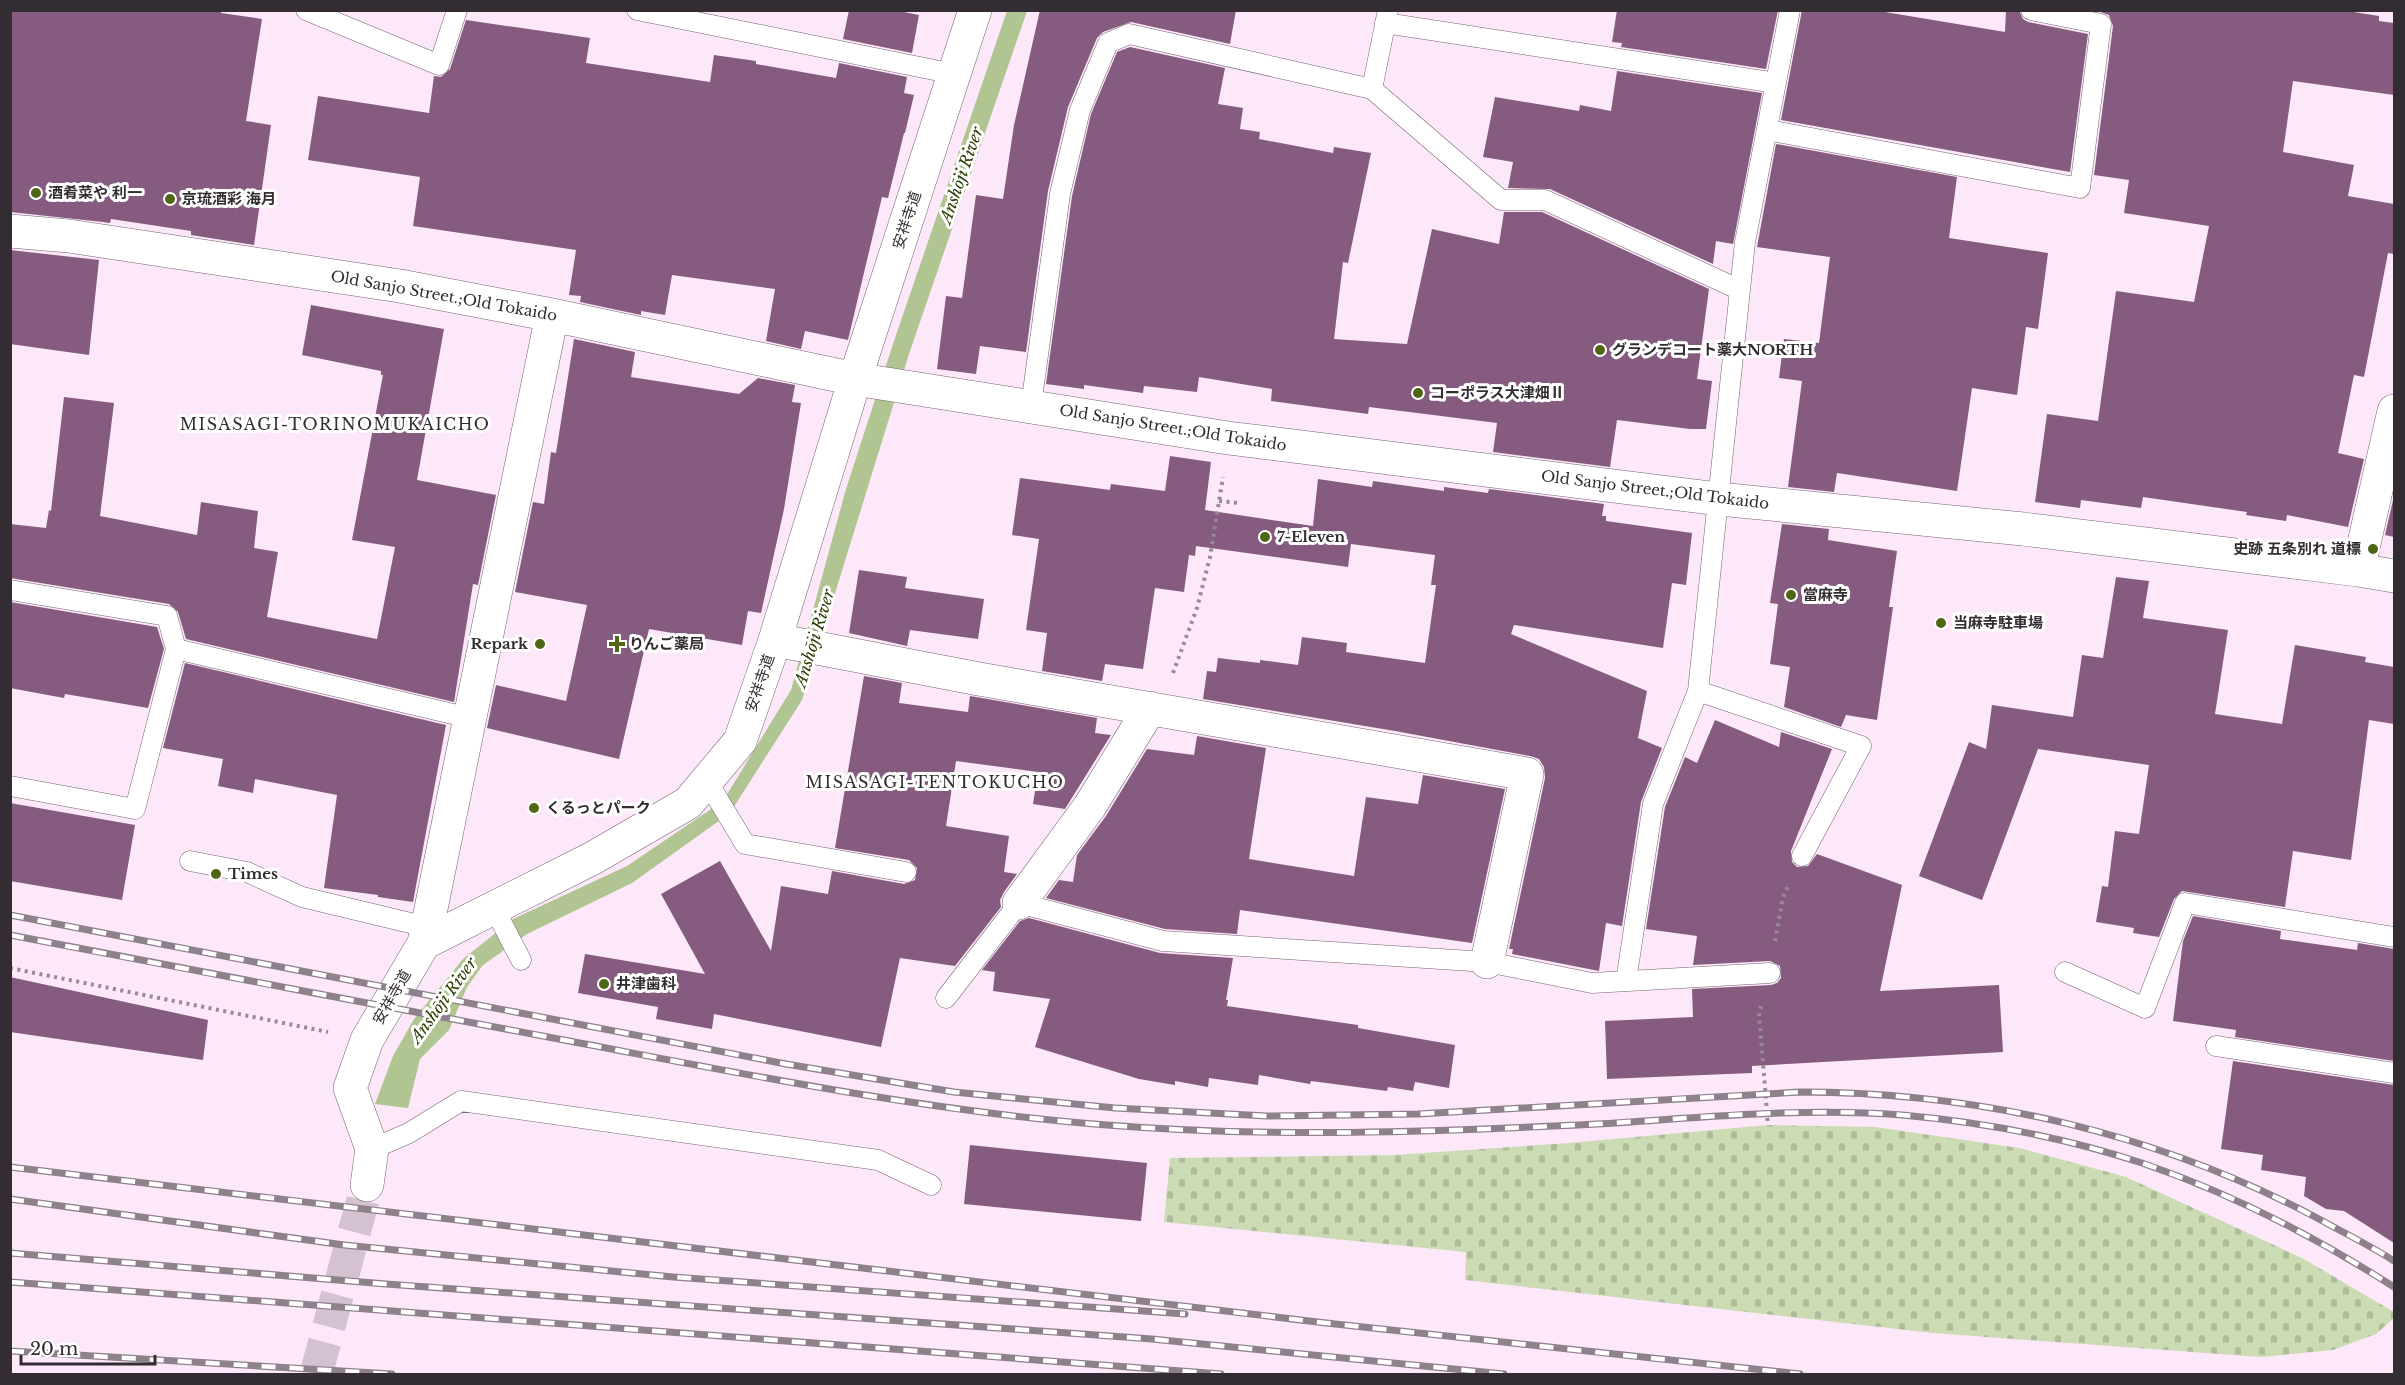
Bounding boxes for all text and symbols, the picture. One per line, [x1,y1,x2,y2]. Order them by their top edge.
water label: Anshōji River [934,124,987,228]
place label: 酒肴菜や 利一 [48,183,142,202]
marker: 酒肴菜や 利一 [29,186,43,200]
street label: 安祥寺道 [888,188,925,251]
place label: 京琉酒彩 海月 [182,189,276,208]
marker: 京琉酒彩 海月 [163,192,177,206]
street label: Old Sanjo Street.;Old Tokaido [329,266,559,325]
place label: グランデコート薬大NORTH [1612,340,1813,359]
marker: グランデコート薬大NORTH [1593,343,1607,357]
place label: コーポラス大津畑Ⅱ [1430,383,1565,402]
marker: コーポラス大津畑Ⅱ [1411,386,1425,400]
street label: Old Sanjo Street.;Old Tokaido [1058,400,1288,455]
district label: MISASAGI-TORINOMUKAICHO [180,414,490,434]
street label: Old Sanjo Street.;Old Tokaido [1540,466,1770,513]
place label: 7-Eleven [1277,527,1345,546]
marker: 7-Eleven [1258,530,1272,544]
place label: 史跡 五条別れ 道標 [2233,539,2361,558]
marker: 史跡 五条別れ 道標 [2366,542,2380,556]
place label: 當麻寺 [1803,585,1848,604]
water label: Anshōji River [789,586,838,691]
marker: 當麻寺 [1784,588,1798,602]
place label: 当麻寺駐車場 [1953,613,2043,632]
marker: 当麻寺駐車場 [1934,616,1948,630]
place label: Repark [471,634,529,653]
place label: りんご薬局 [629,634,704,653]
marker: Repark [533,637,547,651]
marker: りんご薬局 [610,637,624,651]
street label: 安祥寺道 [741,651,778,714]
district label: MISASAGI-TENTOKUCHO [806,772,1064,792]
place label: くるっとパーク [546,798,651,817]
marker: くるっとパーク [527,801,541,815]
place label: Times [228,864,278,883]
marker: Times [209,867,223,881]
water label: Anshōji River [404,953,481,1048]
street label: 安祥寺道 [368,966,415,1027]
place label: 井津歯科 [616,974,676,993]
marker: 井津歯科 [597,977,611,991]
scale bar [21,1328,154,1366]
text: 20 m [30,1338,78,1360]

